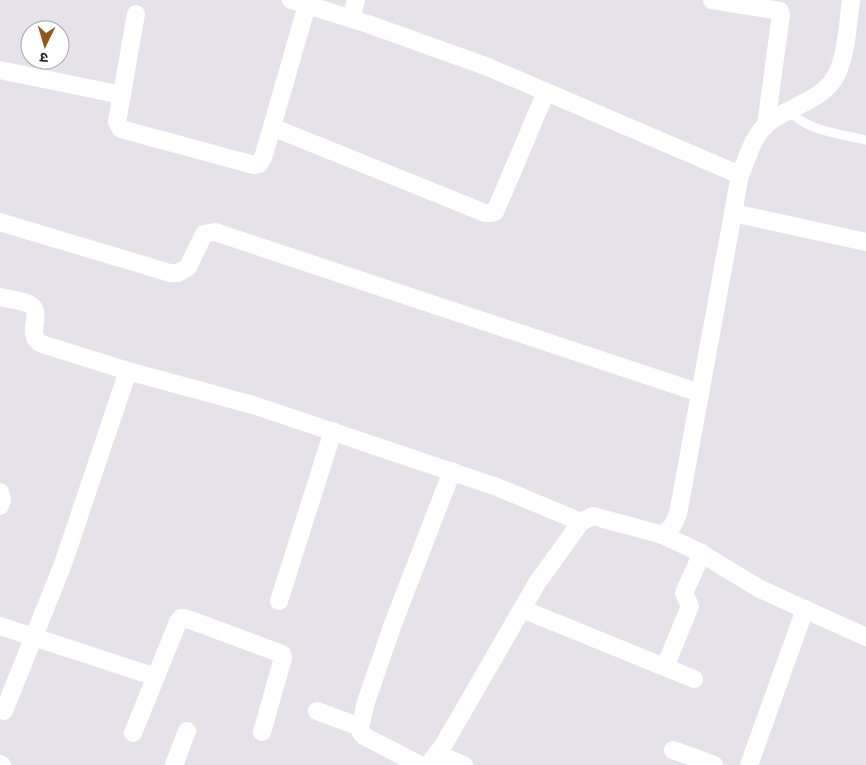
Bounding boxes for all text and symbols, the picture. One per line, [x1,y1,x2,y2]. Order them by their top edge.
north arrow [20,20,70,70]
text: उ [38,49,49,68]

